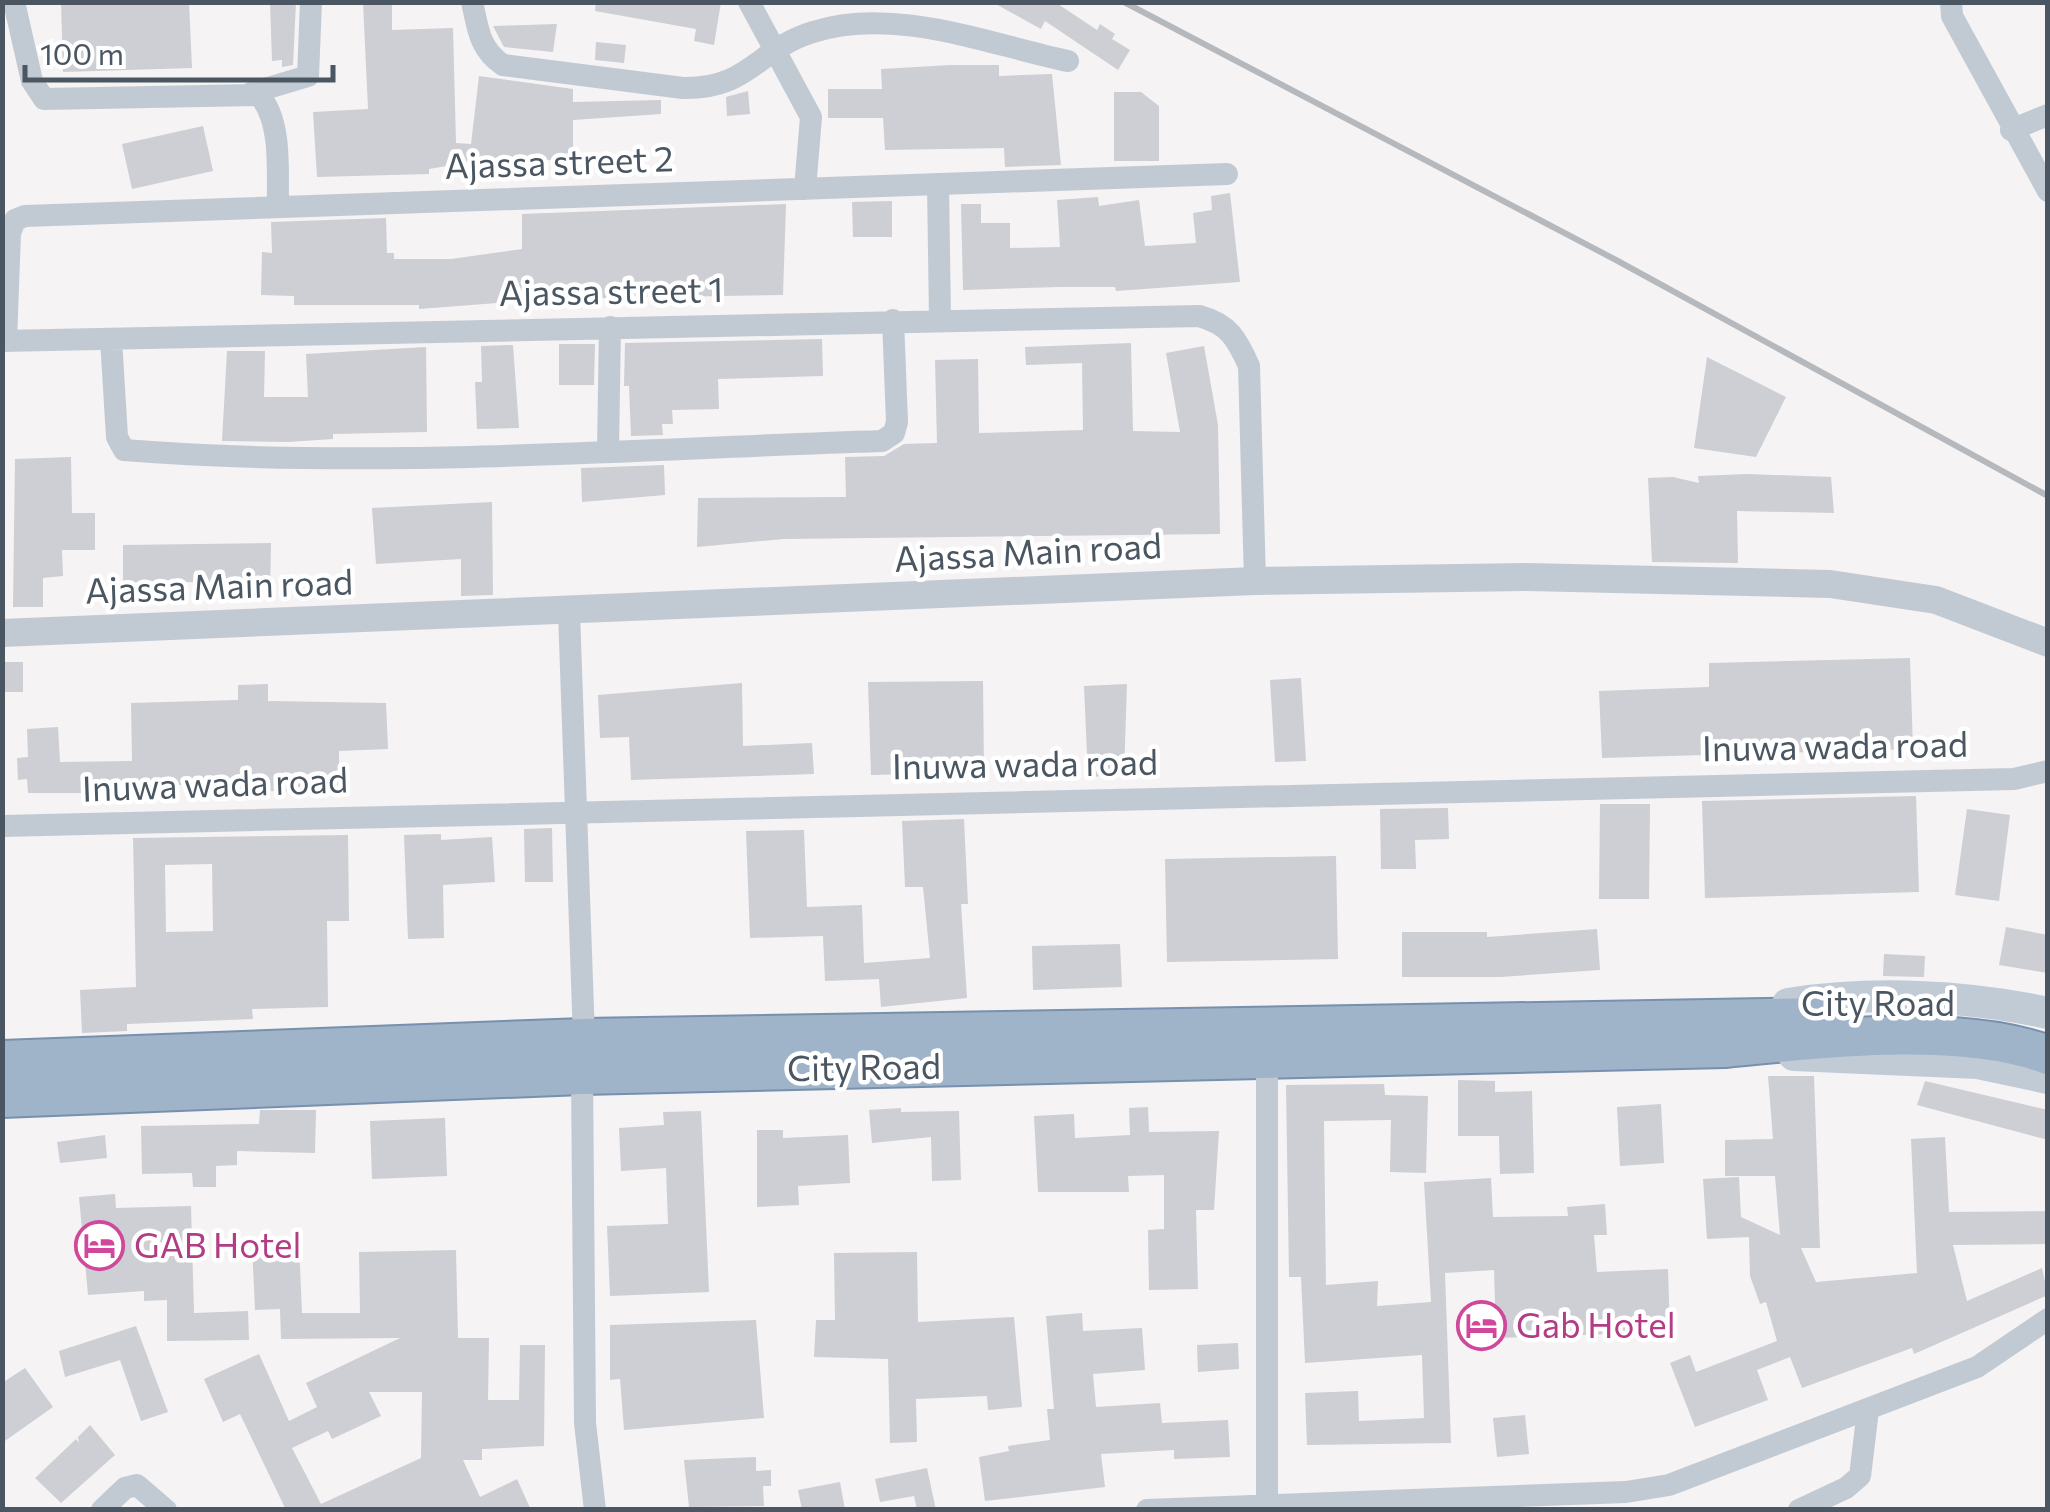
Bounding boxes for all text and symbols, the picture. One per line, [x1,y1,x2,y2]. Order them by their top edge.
scale bar [25,20,332,82]
text: 100 m [40,34,124,71]
street label: Ajassa street 2 [444,135,674,186]
street label: Ajassa street 1 [498,266,724,313]
street label: Ajassa Main road [893,522,1163,579]
street label: Ajassa Main road [84,558,354,611]
street label: Inuwa wada road [1702,721,1968,768]
street label: Inuwa wada road [892,739,1158,786]
street label: Inuwa wada road [81,756,349,809]
street label: City Road [1801,980,1955,1023]
street label: City Road [787,1043,941,1088]
hotel icon: GAB Hotel [73,1220,125,1272]
place label: GAB Hotel [134,1222,301,1265]
hotel icon: Gab Hotel [1455,1300,1507,1352]
place label: Gab Hotel [1516,1302,1676,1345]

